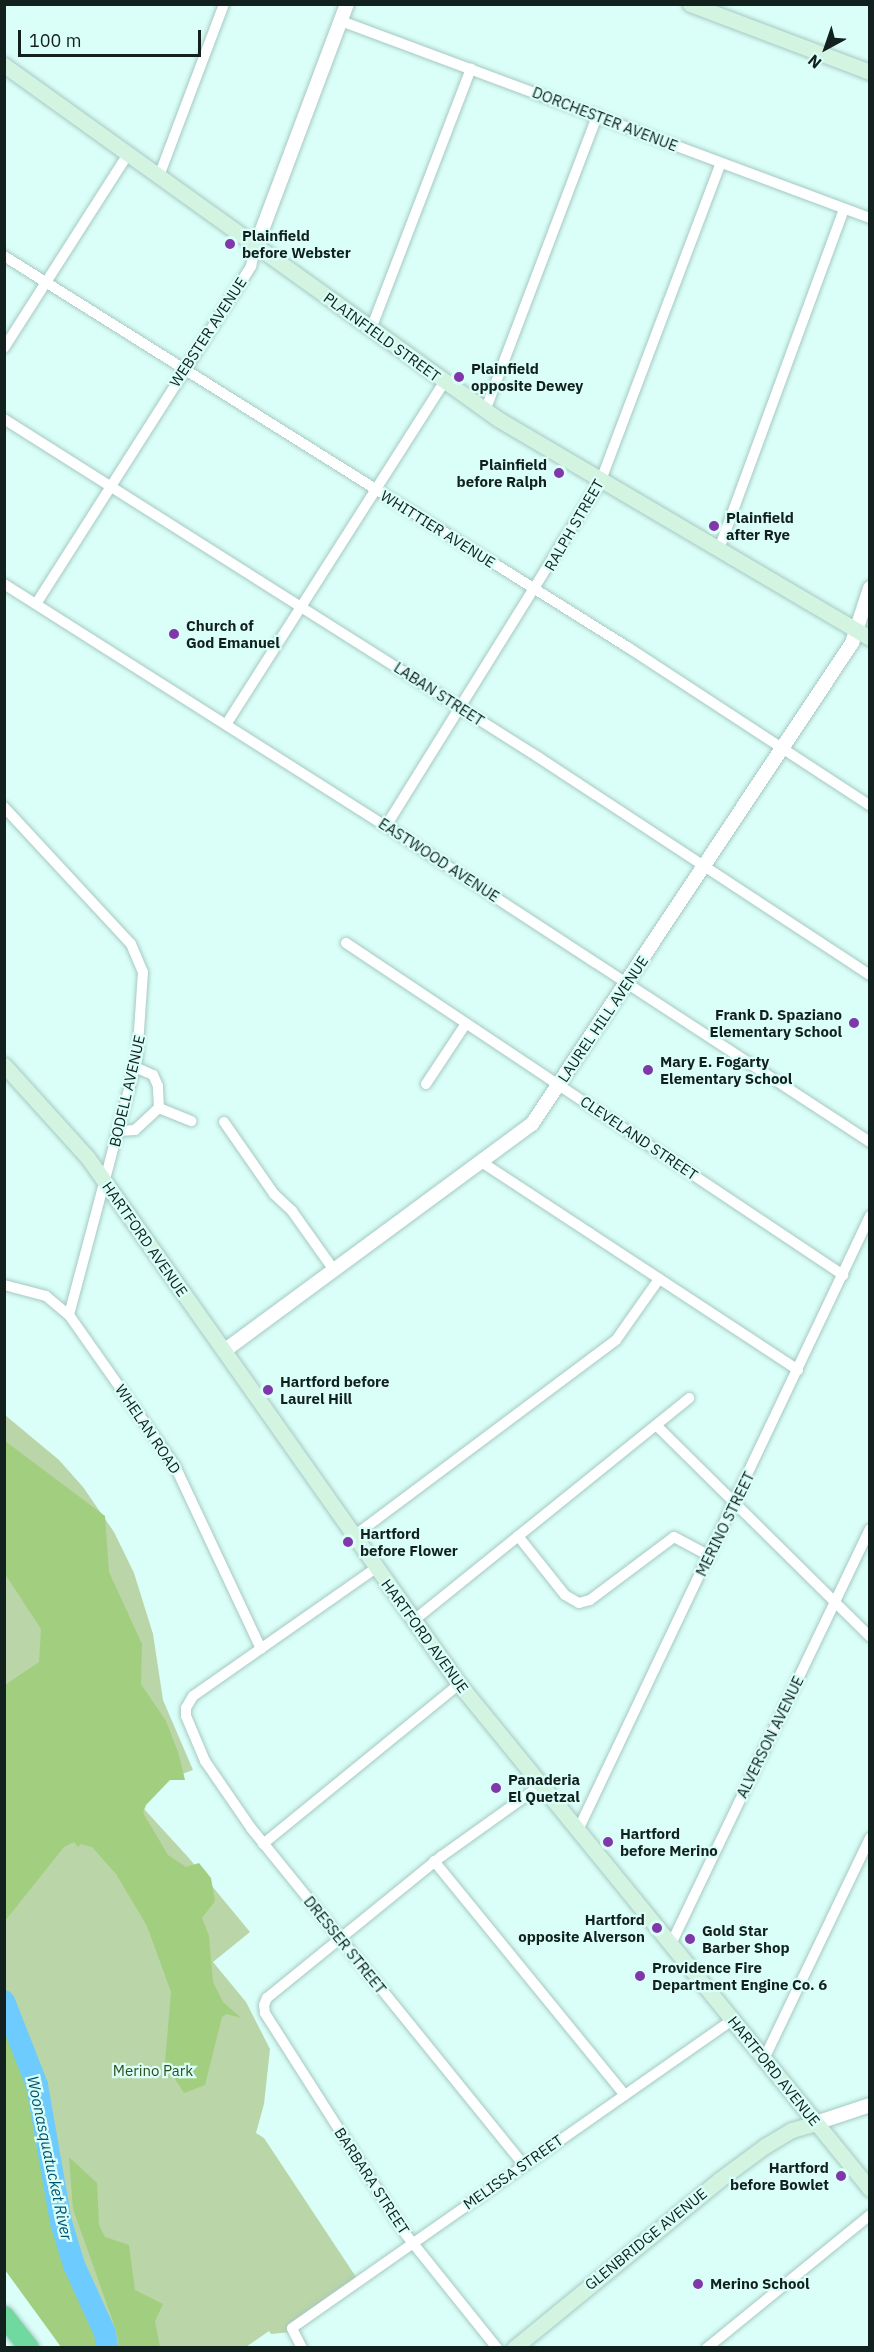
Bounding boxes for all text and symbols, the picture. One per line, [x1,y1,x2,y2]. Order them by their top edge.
scale bar [21,18,204,56]
north arrow [796,18,856,78]
text: 100 m [29,29,81,52]
text: N [804,50,825,73]
street label: DORCHESTER AVENUE [530,83,680,155]
place label: Plainfield before Webster [242,226,351,261]
marker: Plainfield before Webster [223,237,237,251]
street label: WEBSTER AVENUE [166,274,250,390]
street label: PLAINFIELD STREET [320,289,444,385]
place label: Plainfield opposite Dewey [471,359,583,394]
marker: Plainfield opposite Dewey [452,370,466,384]
place label: Plainfield before Ralph [457,455,547,490]
marker: Plainfield before Ralph [552,466,566,480]
street label: RALPH STREET [541,476,607,574]
street label: WHITTIER AVENUE [377,487,499,571]
place label: Plainfield after Rye [726,508,794,543]
marker: Plainfield after Rye [707,519,721,533]
place label: Church of God Emanuel [186,616,280,651]
marker: Church of God Emanuel [167,627,181,641]
street label: LABAN STREET [391,658,487,730]
street label: EASTWOOD AVENUE [375,814,503,906]
street label: LAUREL HILL AVENUE [554,952,652,1086]
place label: Frank D. Spaziano Elementary School [710,1005,842,1040]
marker: Frank D. Spaziano Elementary School [847,1016,861,1030]
street label: BODELL AVENUE [105,1033,149,1149]
place label: Mary E. Fogarty Elementary School [660,1052,792,1087]
marker: Mary E. Fogarty Elementary School [641,1063,655,1077]
street label: CLEVELAND STREET [577,1092,701,1184]
street label: HARTFORD AVENUE [99,1178,191,1300]
place label: Hartford before Laurel Hill [280,1372,390,1407]
street label: WHELAN ROAD [112,1381,184,1477]
marker: Hartford before Laurel Hill [261,1383,275,1397]
street label: MERINO STREET [692,1469,758,1579]
place label: Hartford before Flower [360,1524,458,1559]
marker: Hartford before Flower [341,1535,355,1549]
street label: HARTFORD AVENUE [378,1576,472,1696]
street label: ALVERSON AVENUE [733,1673,807,1801]
place label: Panaderia El Quetzal [508,1770,580,1805]
marker: Panaderia El Quetzal [489,1781,503,1795]
place label: Hartford before Merino [620,1824,718,1859]
marker: Hartford before Merino [601,1835,615,1849]
street label: DRESSER STREET [300,1893,390,1997]
place label: Hartford opposite Alverson [518,1910,645,1945]
marker: Hartford opposite Alverson [650,1921,664,1935]
place label: Gold Star Barber Shop [702,1921,790,1956]
marker: Gold Star Barber Shop [683,1932,697,1946]
place label: Providence Fire Department Engine Co. 6 [652,1958,827,1993]
marker: Providence Fire Department Engine Co. 6 [633,1969,647,1983]
street label: HARTFORD AVENUE [724,2012,824,2130]
park label: Merino Park [113,2062,193,2080]
water label: Woonasquatucket River [23,2074,77,2242]
street label: BARBARA STREET [331,2124,413,2238]
street label: MELISSA STREET [460,2131,566,2213]
place label: Hartford before Bowlet [730,2158,829,2193]
marker: Hartford before Bowlet [834,2169,848,2183]
street label: GLENBRIDGE AVENUE [581,2184,711,2294]
place label: Merino School [710,2275,810,2293]
marker: Merino School [691,2277,705,2291]

